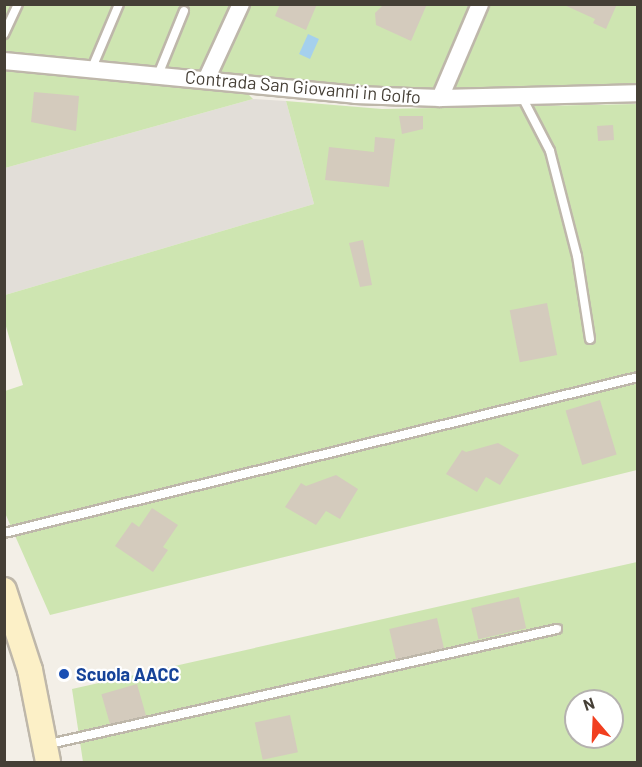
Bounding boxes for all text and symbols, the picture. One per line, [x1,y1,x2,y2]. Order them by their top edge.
street label: Contrada San Giovanni in Golfo [184,66,422,108]
place label: Scuola AACC [76,663,179,685]
marker: Scuola AACC [57,667,71,681]
north arrow [564,689,624,749]
text: N [580,693,597,714]

